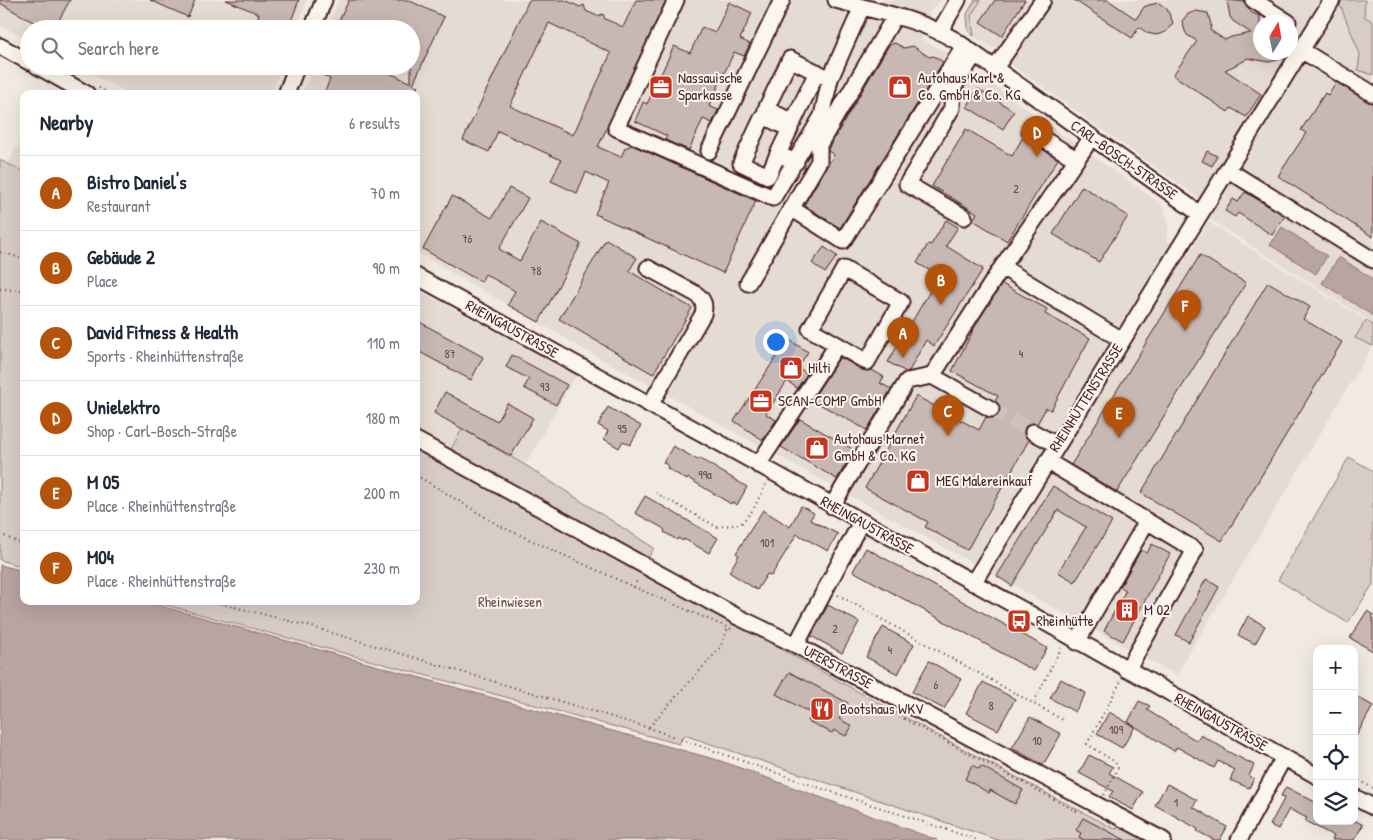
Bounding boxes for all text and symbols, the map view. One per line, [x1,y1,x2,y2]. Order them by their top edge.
north arrow [1253,15,1298,60]
search box [20,20,420,75]
icon: search [38,34,66,62]
text: Search here [78,35,159,61]
place label: Nassauische Sparkasse [678,67,743,105]
place label: Autohaus Karl & Co. GmbH & Co. KG [918,67,1021,105]
office icon: Nassauische Sparkasse [648,74,674,100]
shop icon: Autohaus Karl & Co. GmbH & Co. KG [887,74,913,100]
text: Nearby [40,108,93,137]
text: 6 results [349,112,400,134]
street label: CARL-BOSCH-STRASSE [1066,115,1182,205]
pin: D [1021,116,1053,157]
text: Bistro Daniel's [87,169,186,195]
house number: 2 [1013,180,1019,197]
text: A [52,182,60,204]
text: 70 m [370,182,400,204]
text: Restaurant [87,195,150,217]
house number: 76 [462,230,473,247]
text: Gebäude 2 [87,244,155,270]
text: B [52,257,60,279]
text: 90 m [372,257,400,279]
house number: 78 [530,262,542,279]
pin: B [925,264,957,305]
text: Place [87,270,118,292]
pin: F [1169,290,1201,331]
street label: RHEINGAUSTRASSE [462,294,563,363]
pin: A [887,317,919,358]
text: David Fitness & Health [87,319,238,345]
your location [763,329,789,355]
text: C [52,332,60,354]
text: 110 m [367,332,400,354]
street label: RHEINHÜTTENSTRASSE [1045,341,1127,455]
text: Sports · Rheinhüttenstraße [87,345,244,367]
house number: 87 [444,345,456,362]
house number: 4 [1019,345,1024,362]
shop icon: Hilti [778,355,804,381]
place label: Hilti [808,357,831,378]
house number: 93 [540,378,550,395]
office icon: SCAN-COMP GmbH [748,388,774,414]
place label: SCAN-COMP GmbH [778,390,881,411]
text: Unielektro [87,394,160,420]
pin: C [932,395,964,436]
pin: E [1103,397,1135,438]
text: D [52,407,60,429]
text: 180 m [366,407,400,429]
text: Shop · Carl-Bosch-Straße [87,420,237,442]
house number: 95 [617,420,627,437]
place label: Autohaus Marnet GmbH & Co. KG [834,428,925,466]
shop icon: Autohaus Marnet GmbH & Co. KG [804,435,830,461]
house number: 99a [698,466,712,483]
shop icon: MEG Malereinkauf [905,468,931,494]
text: M 05 [87,469,119,495]
place label: MEG Malereinkauf [936,470,1033,491]
text: E [52,482,60,504]
text: 200 m [364,482,400,504]
street label: RHEINGAUSTRASSE [817,490,918,559]
text: Place · Rheinhüttenstraße [87,495,236,517]
house number: 101 [760,534,774,551]
text: M04 [87,544,114,570]
text: F [53,557,59,579]
text: 230 m [364,557,400,579]
text: Place · Rheinhüttenstraße [87,570,236,592]
park label: Rheinwiesen [478,591,542,612]
building icon: M 02 [1114,597,1140,623]
place label: M 02 [1144,599,1170,620]
bus stop icon: Rheinhütte [1006,608,1032,634]
place label: Rheinhütte [1036,610,1094,631]
house number: 2 [832,620,838,637]
street label: UFERSTRASSE [800,640,877,694]
house number: 4 [888,641,893,658]
map controls [1313,645,1358,825]
button: + [1313,645,1358,690]
house number: 6 [934,676,939,693]
street label: RHEINGAUSTRASSE [1171,687,1272,756]
button: − [1313,690,1358,735]
restaurant icon: Bootshaus WKV [809,696,835,722]
house number: 8 [988,697,994,714]
place label: Bootshaus WKV [840,698,924,719]
house number: 109 [1109,721,1124,738]
house number: 10 [1032,732,1042,749]
button: locate [1313,735,1358,780]
button: layers [1313,780,1358,825]
house number: 1 [1174,794,1178,811]

